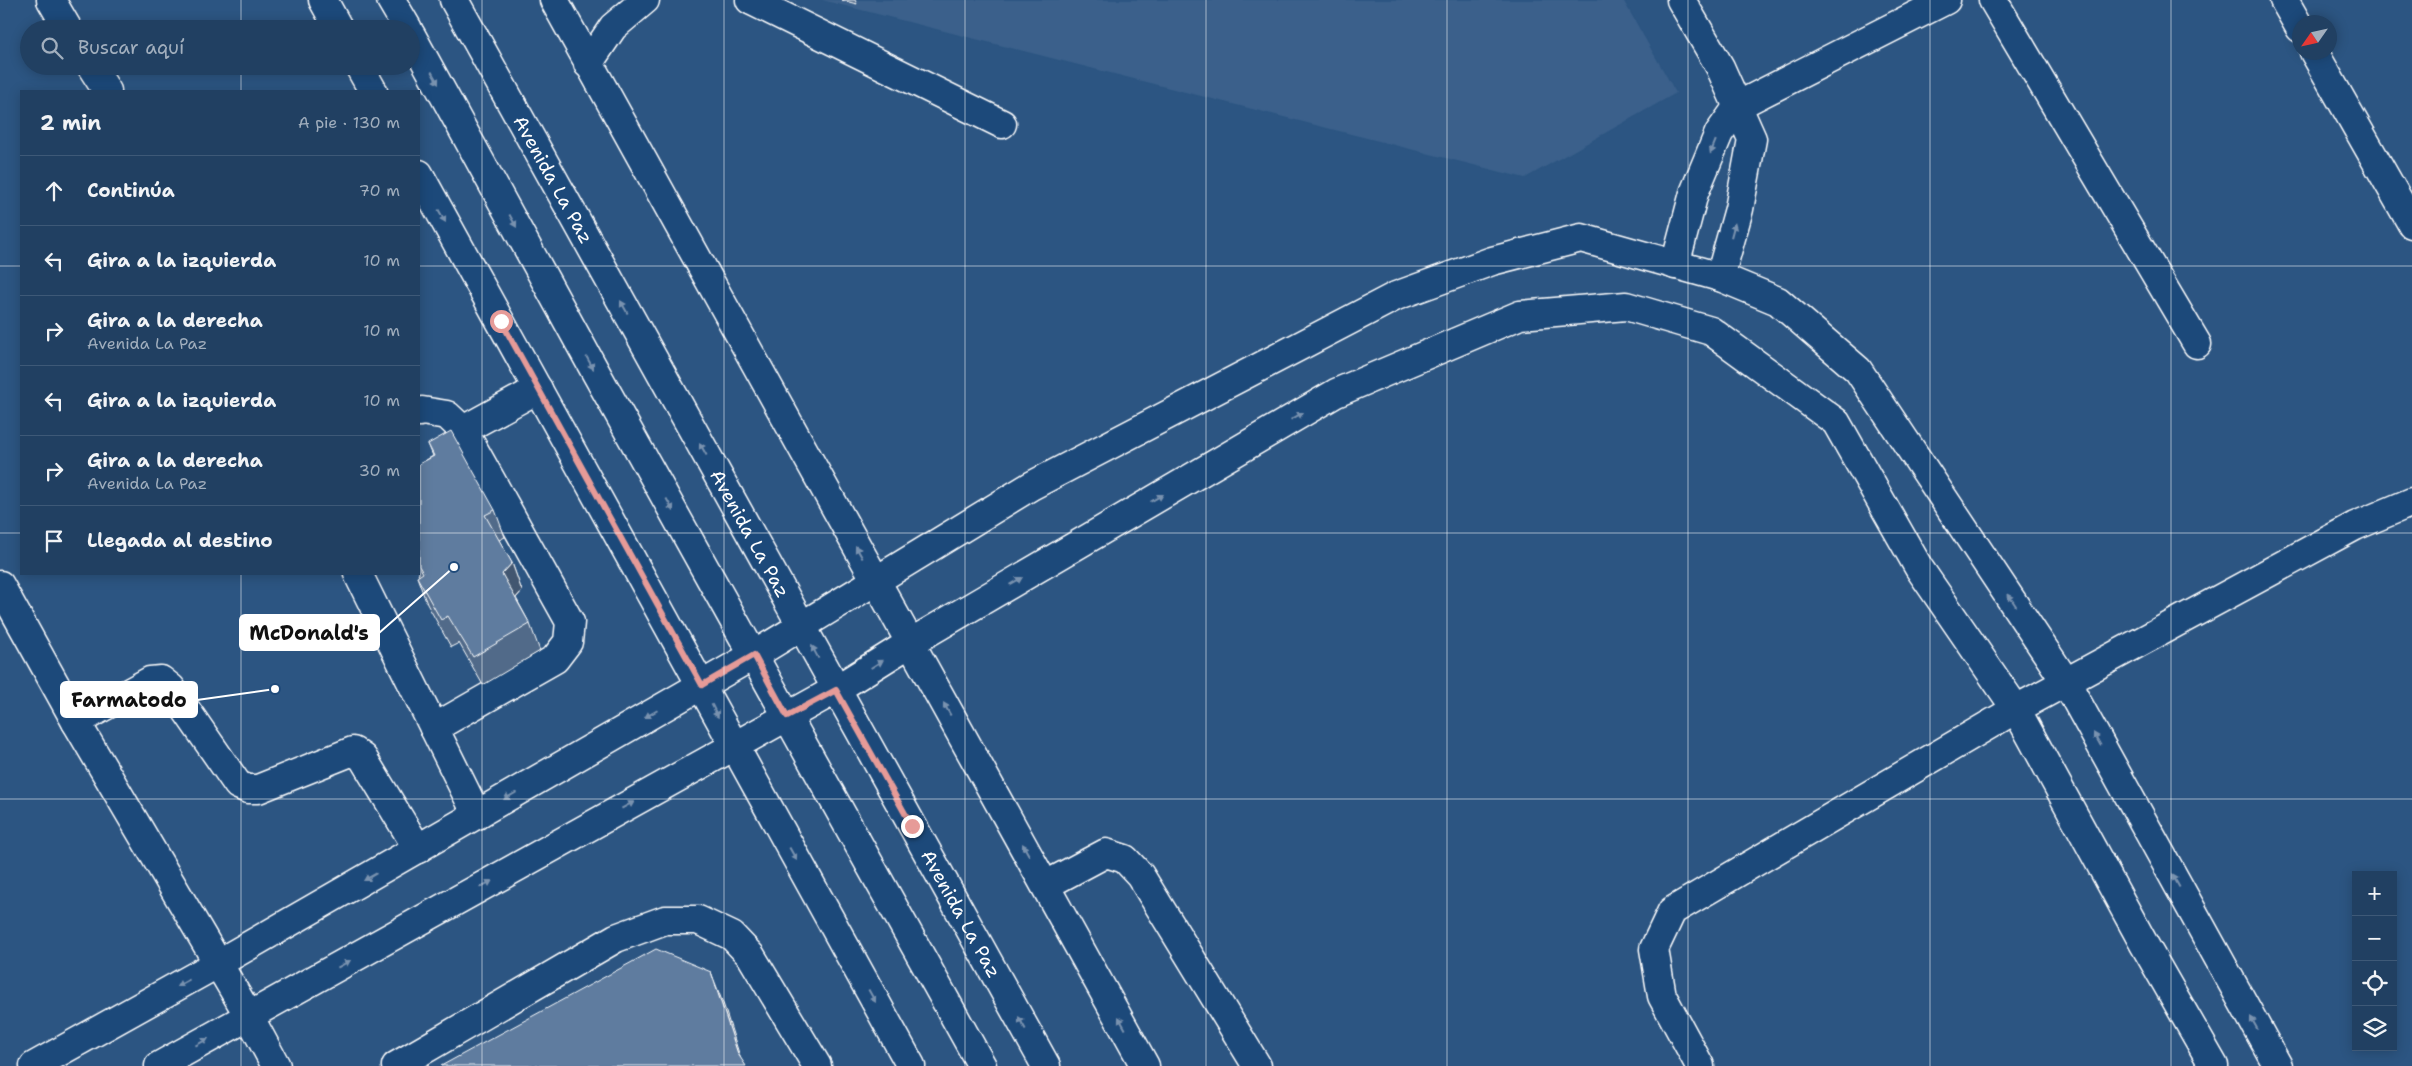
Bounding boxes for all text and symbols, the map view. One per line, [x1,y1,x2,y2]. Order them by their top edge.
north arrow [2292,15,2337,60]
search box [20,20,420,75]
icon: search [38,34,66,62]
text: Buscar aquí [78,35,184,60]
one-way arrow [430,71,439,85]
text: 2 min [40,109,101,137]
street label: Avenida La Paz [508,111,599,248]
text: A pie · 130 m [298,112,400,133]
one-way arrow [1709,140,1717,154]
icon: ahead [40,177,68,205]
text: Continúa [87,178,175,203]
text: 70 m [359,180,400,201]
one-way arrow [438,210,447,223]
one-way arrow [508,214,517,227]
one-way arrow [1730,222,1738,237]
icon: left [40,247,68,275]
text: Gira a la izquierda [87,248,276,273]
text: 10 m [363,250,400,271]
one-way arrow [620,299,628,314]
text: Gira a la derecha [87,308,263,333]
route start [490,310,513,333]
icon: right [40,317,68,345]
text: 10 m [363,320,400,341]
text: Avenida La Paz [87,333,207,354]
one-way arrow [586,356,595,370]
icon: left [40,387,68,415]
text: Gira a la izquierda [87,388,276,413]
text: 10 m [363,390,400,411]
one-way arrow [1290,412,1303,421]
one-way arrow [699,441,707,456]
text: Gira a la derecha [87,448,263,473]
icon: right [40,457,68,485]
text: 30 m [359,460,400,481]
street label: Avenida La Paz [705,465,796,602]
text: Avenida La Paz [87,473,207,494]
one-way arrow [1150,494,1163,503]
one-way arrow [665,498,674,512]
icon: arrive [40,527,68,555]
text: Llegada al destino [87,528,273,553]
one-way arrow [855,544,863,559]
one-way arrow [1010,576,1023,585]
one-way arrow [2007,594,2017,607]
callout: McDonald's [240,615,379,650]
text: McDonald's [249,620,369,646]
one-way arrow [811,645,820,659]
one-way arrow [870,659,883,668]
callout: Farmatodo [61,682,197,717]
text: Farmatodo [71,687,187,713]
one-way arrow [943,701,951,716]
one-way arrow [711,704,719,718]
one-way arrow [644,710,658,719]
one-way arrow [2093,731,2101,746]
one-way arrow [504,791,517,800]
one-way arrow [621,801,634,810]
route end [901,815,924,838]
one-way arrow [1022,843,1030,858]
street label: Avenida La Paz [916,845,1007,982]
one-way arrow [789,846,797,861]
map controls [2352,871,2397,1051]
button: + [2352,871,2397,916]
one-way arrow [362,873,377,881]
one-way arrow [2171,874,2180,888]
one-way arrow [479,880,492,889]
button: − [2352,916,2397,961]
one-way arrow [337,959,351,968]
button: locate [2352,961,2397,1006]
one-way arrow [176,979,189,988]
one-way arrow [868,988,876,1003]
button: layers [2352,1006,2397,1051]
one-way arrow [1118,1016,1126,1031]
one-way arrow [2250,1016,2258,1031]
one-way arrow [1018,1017,1027,1030]
one-way arrow [195,1038,208,1047]

